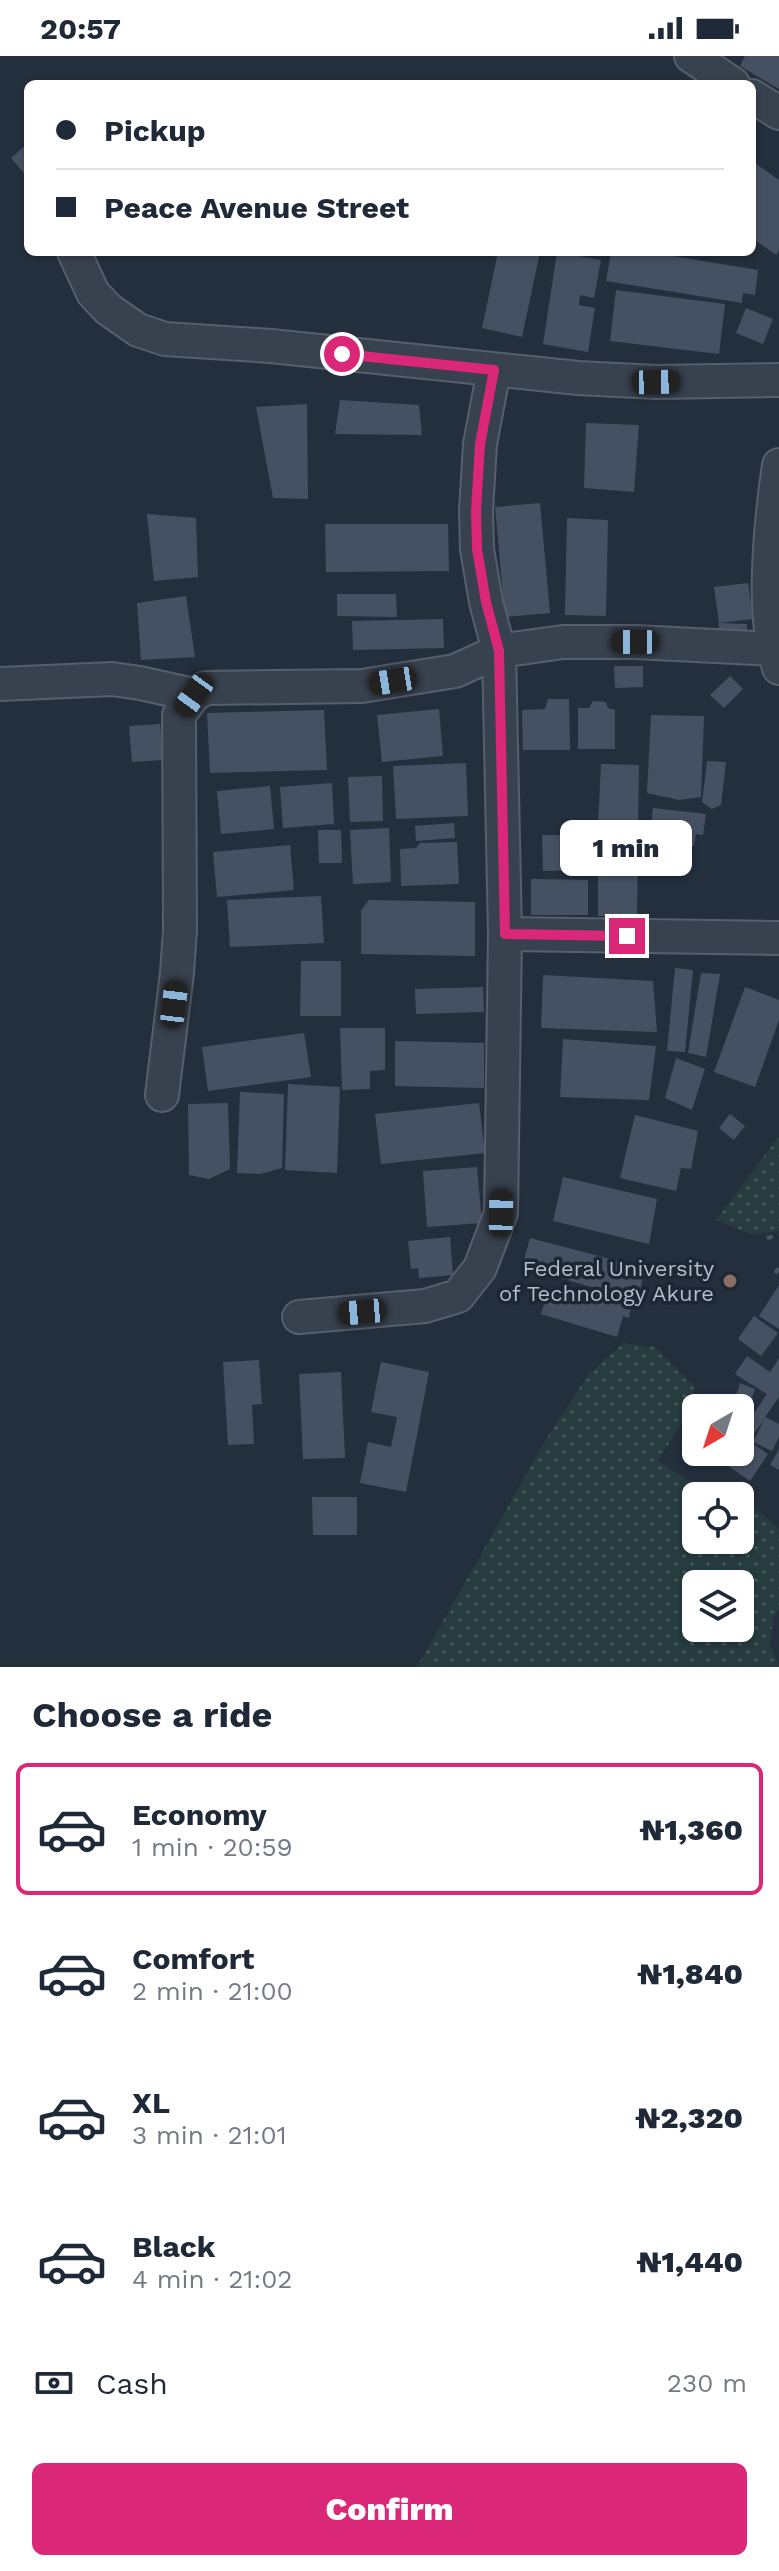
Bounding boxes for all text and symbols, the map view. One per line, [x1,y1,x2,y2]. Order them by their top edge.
text: 20:57 [40,11,121,46]
text: Pickup [104,113,206,148]
text: Peace Avenue Street [104,190,409,225]
route start [324,336,360,372]
car [632,370,680,394]
car [611,630,659,654]
car [367,665,419,697]
car [170,669,218,721]
callout: 1 min [561,820,693,876]
text: 1 min [593,833,659,863]
route end [609,918,645,954]
car [159,979,189,1029]
car [489,1189,513,1237]
place label: Federal University of Technology Akure [499,1256,715,1306]
marker: Federal University of Technology Akure [721,1272,739,1290]
car [337,1298,387,1326]
north arrow [682,1394,754,1466]
map controls [682,1394,754,1642]
button: locate [682,1482,754,1554]
button: layers [682,1570,754,1642]
text: Choose a ride [32,1694,272,1736]
icon: car [36,1793,108,1865]
text: Economy [132,1797,267,1832]
text: ₦1,360 [639,1812,743,1847]
text: 1 min · 20:59 [132,1832,293,1862]
icon: car [36,1937,108,2009]
text: Comfort [132,1941,254,1976]
text: ₦1,840 [637,1956,743,1991]
text: 2 min · 21:00 [132,1976,293,2006]
icon: car [36,2081,108,2153]
text: XL [132,2085,170,2120]
text: ₦2,320 [635,2100,743,2135]
text: 3 min · 21:01 [132,2120,287,2150]
icon: car [36,2225,108,2297]
text: Black [132,2229,216,2264]
text: ₦1,440 [636,2244,743,2279]
text: 4 min · 21:02 [132,2264,292,2294]
icon: cash [32,2361,76,2405]
text: Cash [96,2366,168,2401]
text: 230 m [667,2368,747,2398]
button: Confirm [32,2463,747,2555]

